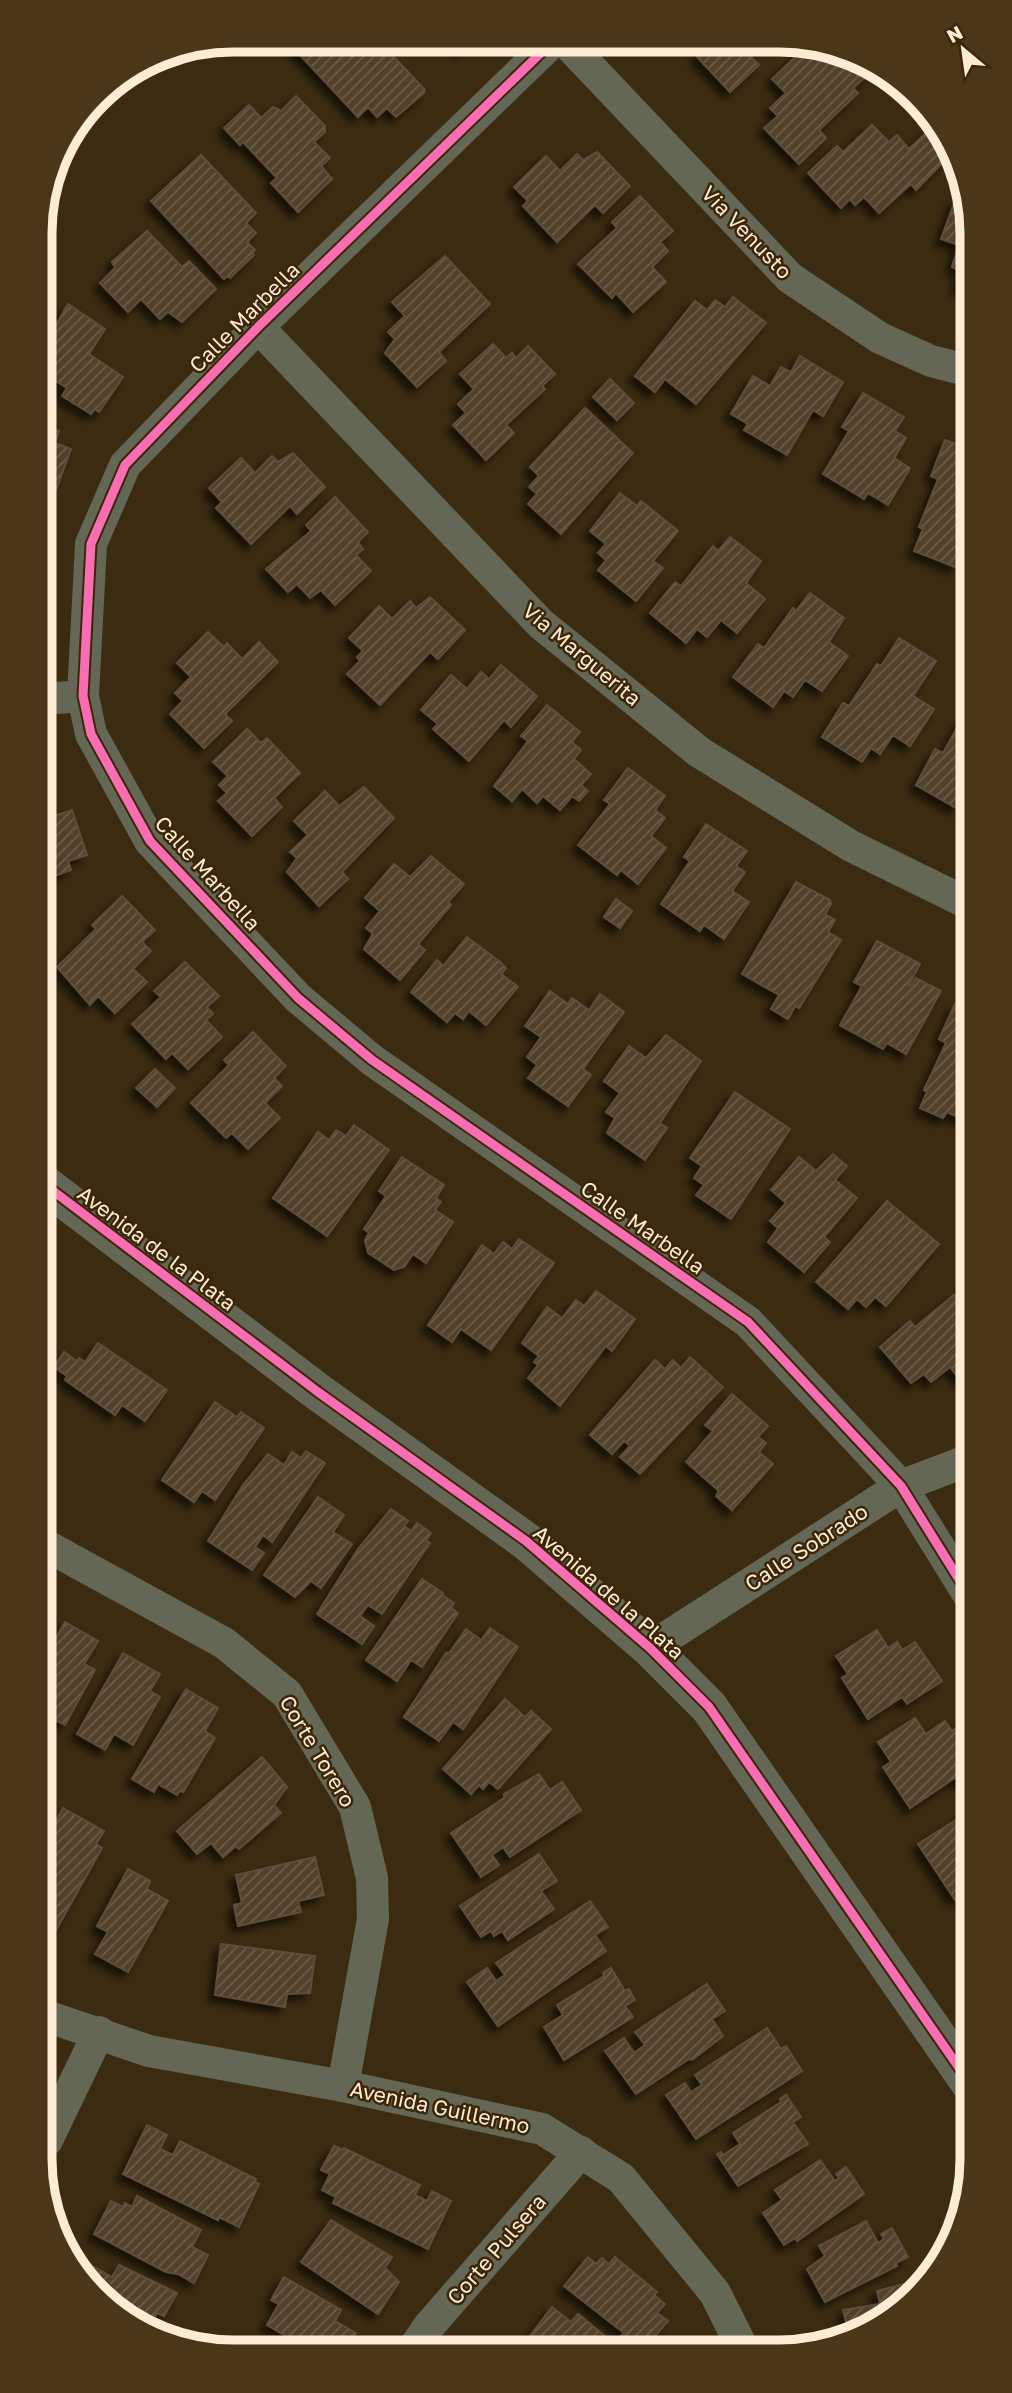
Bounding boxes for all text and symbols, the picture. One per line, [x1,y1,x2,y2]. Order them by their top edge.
north arrow [928,14,998,84]
text: N [943,20,966,47]
street label: Via Venusto [696,180,798,284]
street label: Calle Marbella [183,256,305,378]
street label: Via Marguerita [517,597,647,711]
street label: Calle Marbella [150,810,266,936]
street label: Calle Marbella [576,1175,710,1279]
street label: Avenida de la Plata [73,1180,241,1316]
street label: Calle Sobrado [740,1498,872,1596]
street label: Avenida de la Plata [528,1519,690,1665]
street label: Corte Torero [274,1690,362,1812]
street label: Avenida Guillermo [348,2075,532,2139]
street label: Corte Pulsera [441,2189,551,2309]

